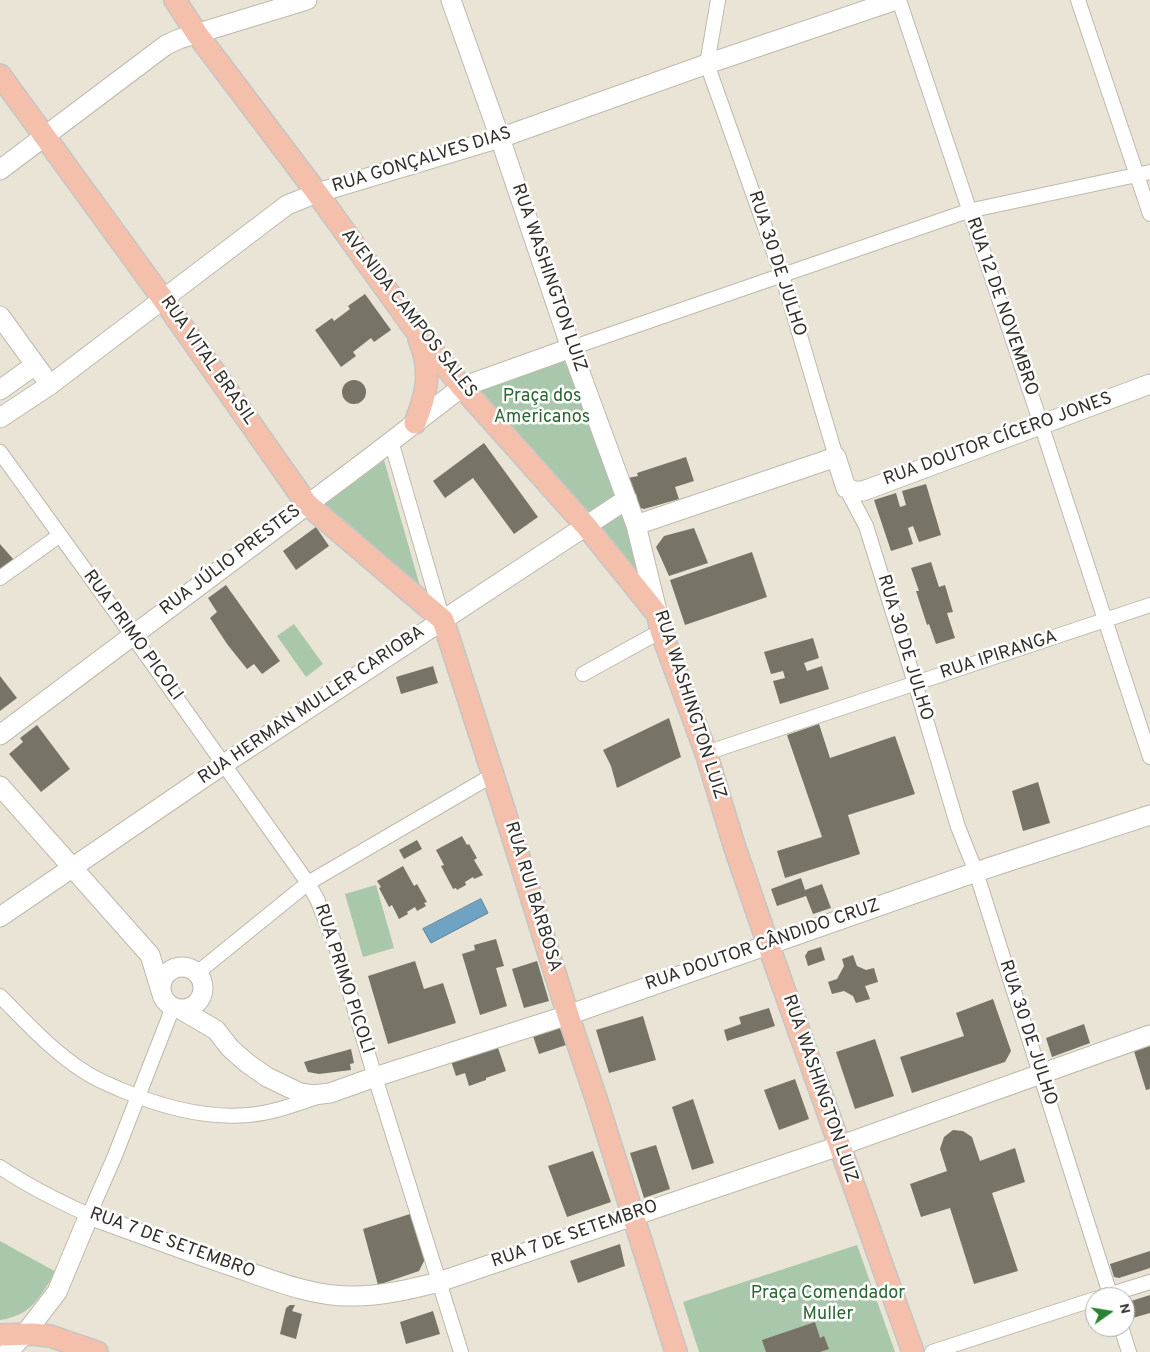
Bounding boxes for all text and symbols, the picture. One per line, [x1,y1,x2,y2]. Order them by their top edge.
street label: RUA GONÇALVES DIAS [330,123,514,199]
street label: RUA WASHINGTON LUIZ [506,181,590,375]
street label: RUA 30 DE JULHO [742,189,810,339]
street label: RUA 12 DE NOVEMBRO [960,215,1042,399]
street label: AVENIDA CAMPOS SALES [335,225,481,403]
street label: RUA VITAL BRASIL [154,292,260,430]
park label: Praça dos Americanos [494,386,590,428]
street label: RUA DOUTOR CÍCERO JONES [881,389,1115,491]
street label: RUA JÚLIO PRESTES [156,501,306,621]
street label: RUA PRIMO PICOLI [77,567,187,705]
street label: RUA 30 DE JULHO [872,572,936,724]
street label: RUA WASHINGTON LUIZ [648,608,730,802]
street label: RUA HERMAN MULLER CARIOBA [195,622,429,790]
street label: RUA IPIRANGA [938,627,1060,685]
street label: RUA RUI BARBOSA [499,819,565,975]
street label: RUA DOUTOR CÂNDIDO CRUZ [643,896,883,996]
street label: RUA PRIMO PICOLI [309,901,377,1057]
street label: RUA 30 DE JULHO [993,958,1061,1108]
street label: RUA WASHINGTON LUIZ [777,992,861,1186]
street label: RUA 7 DE SETEMBRO [489,1196,661,1274]
street label: RUA 7 DE SETEMBRO [86,1204,258,1284]
park label: Praça Comendador Muller [751,1283,905,1326]
north arrow [1085,1287,1135,1337]
text: N [1115,1302,1134,1316]

